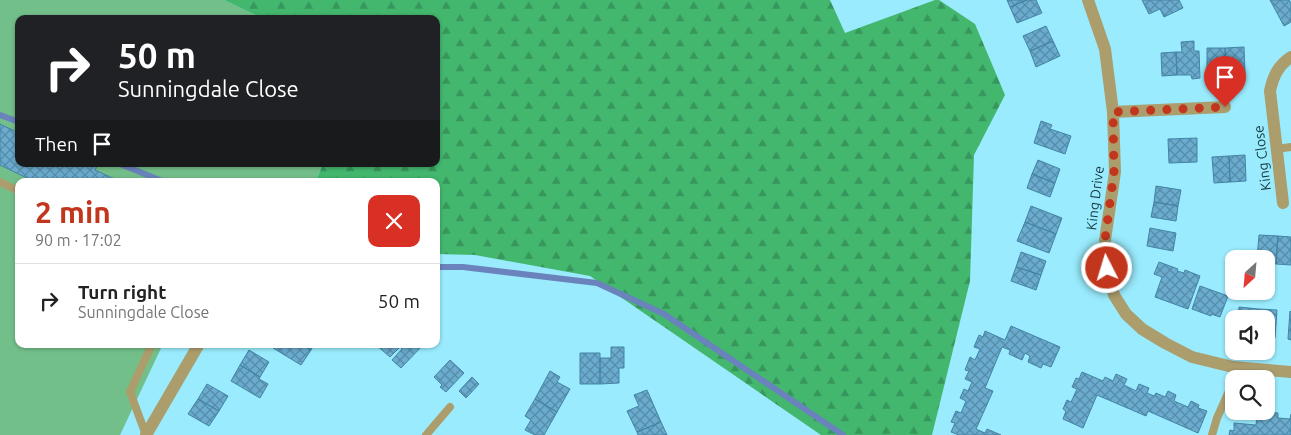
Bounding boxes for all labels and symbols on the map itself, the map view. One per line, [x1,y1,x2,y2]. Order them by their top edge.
pin [1204,56,1246,107]
street label: King Close [1250,124,1274,192]
street label: King Drive [1083,165,1107,231]
position arrow [1080,241,1132,293]
north arrow [1225,250,1275,300]

